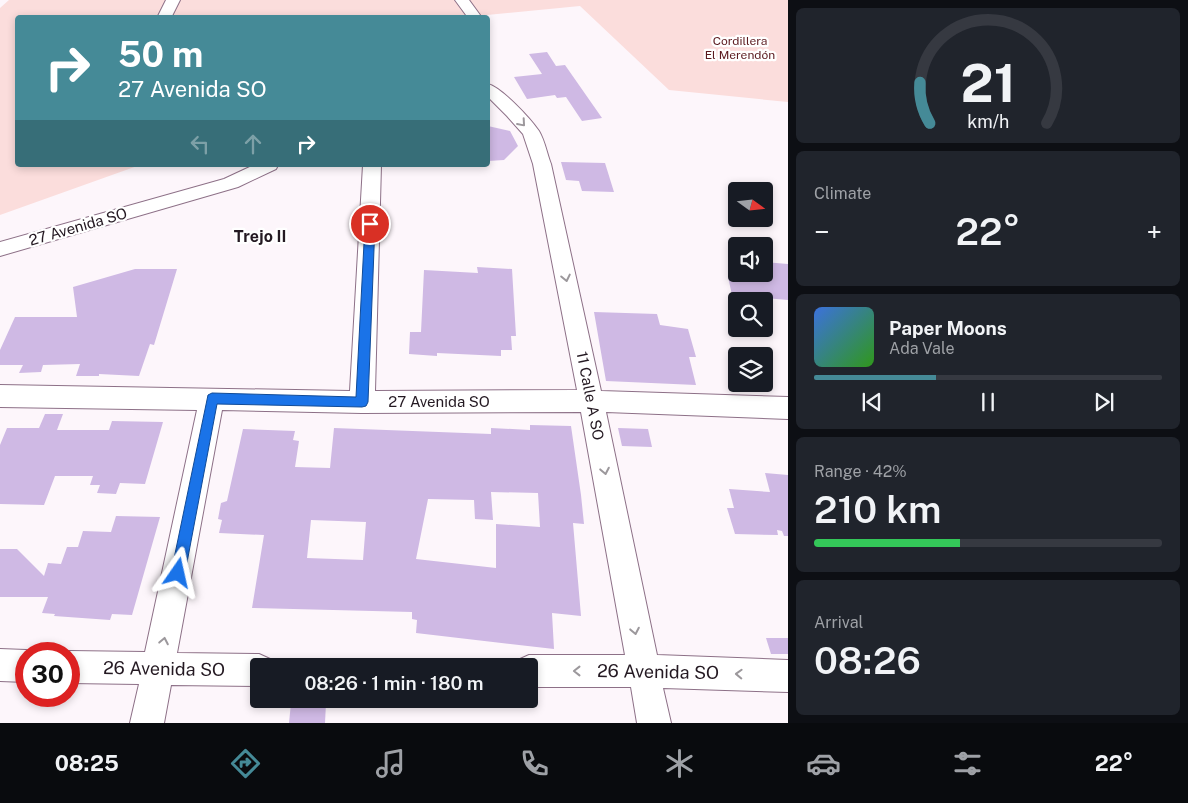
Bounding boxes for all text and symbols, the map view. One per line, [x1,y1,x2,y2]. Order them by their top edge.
text: 50 m [118,34,203,75]
park label: Cordillera El Merendón [705,34,775,62]
icon: right [35,35,100,100]
text: 21 [960,53,1016,114]
text: 27 Avenida SO [118,76,267,102]
text: km/h [967,111,1009,132]
one-way arrow [516,117,525,126]
icon: left [186,130,214,158]
icon: ahead [239,130,267,158]
icon: right [292,130,320,158]
north arrow [728,182,772,228]
map controls [728,182,773,392]
text: Climate [814,184,871,203]
pin [349,203,391,245]
street label: 27 Avenida SO [27,204,129,249]
text: 22° [956,209,1020,254]
icon: arrive [356,210,384,238]
text: − [814,215,830,248]
text: + [1146,215,1162,248]
district label: Trejo II [234,227,286,246]
button: sound [728,237,773,282]
one-way arrow [560,273,571,282]
button: search [728,292,773,337]
text: Paper Moons [889,317,1007,339]
text: Ada Vale [889,339,954,358]
button: layers [728,347,773,392]
street label: 11 Calle A SO [574,350,607,442]
icon: previous [858,388,886,416]
icon: pause [974,388,1002,416]
icon: next [1090,388,1118,416]
street label: 27 Avenida SO [388,393,490,410]
text: Range · 42% [814,462,907,481]
one-way arrow [599,467,610,476]
text: 210 km [814,487,941,532]
position arrow [151,546,203,598]
text: Arrival [814,613,863,632]
one-way arrow [630,626,640,635]
one-way arrow [159,637,169,646]
text: 08:26 [814,638,921,683]
speed limit sign: 30 [15,642,80,707]
street label: 26 Avenida SO [103,657,225,680]
street label: 26 Avenida SO [597,660,719,683]
one-way arrow [573,666,580,676]
one-way arrow [735,669,743,679]
text: 08:26 · 1 min · 180 m [304,672,484,694]
icon: directions [228,746,263,781]
icon: music [373,746,408,781]
icon: phone [517,746,552,781]
icon: climate [662,746,697,781]
icon: car [806,746,841,781]
icon: filters [950,746,985,781]
text: 08:25 [55,750,119,776]
text: 22° [1095,750,1133,776]

